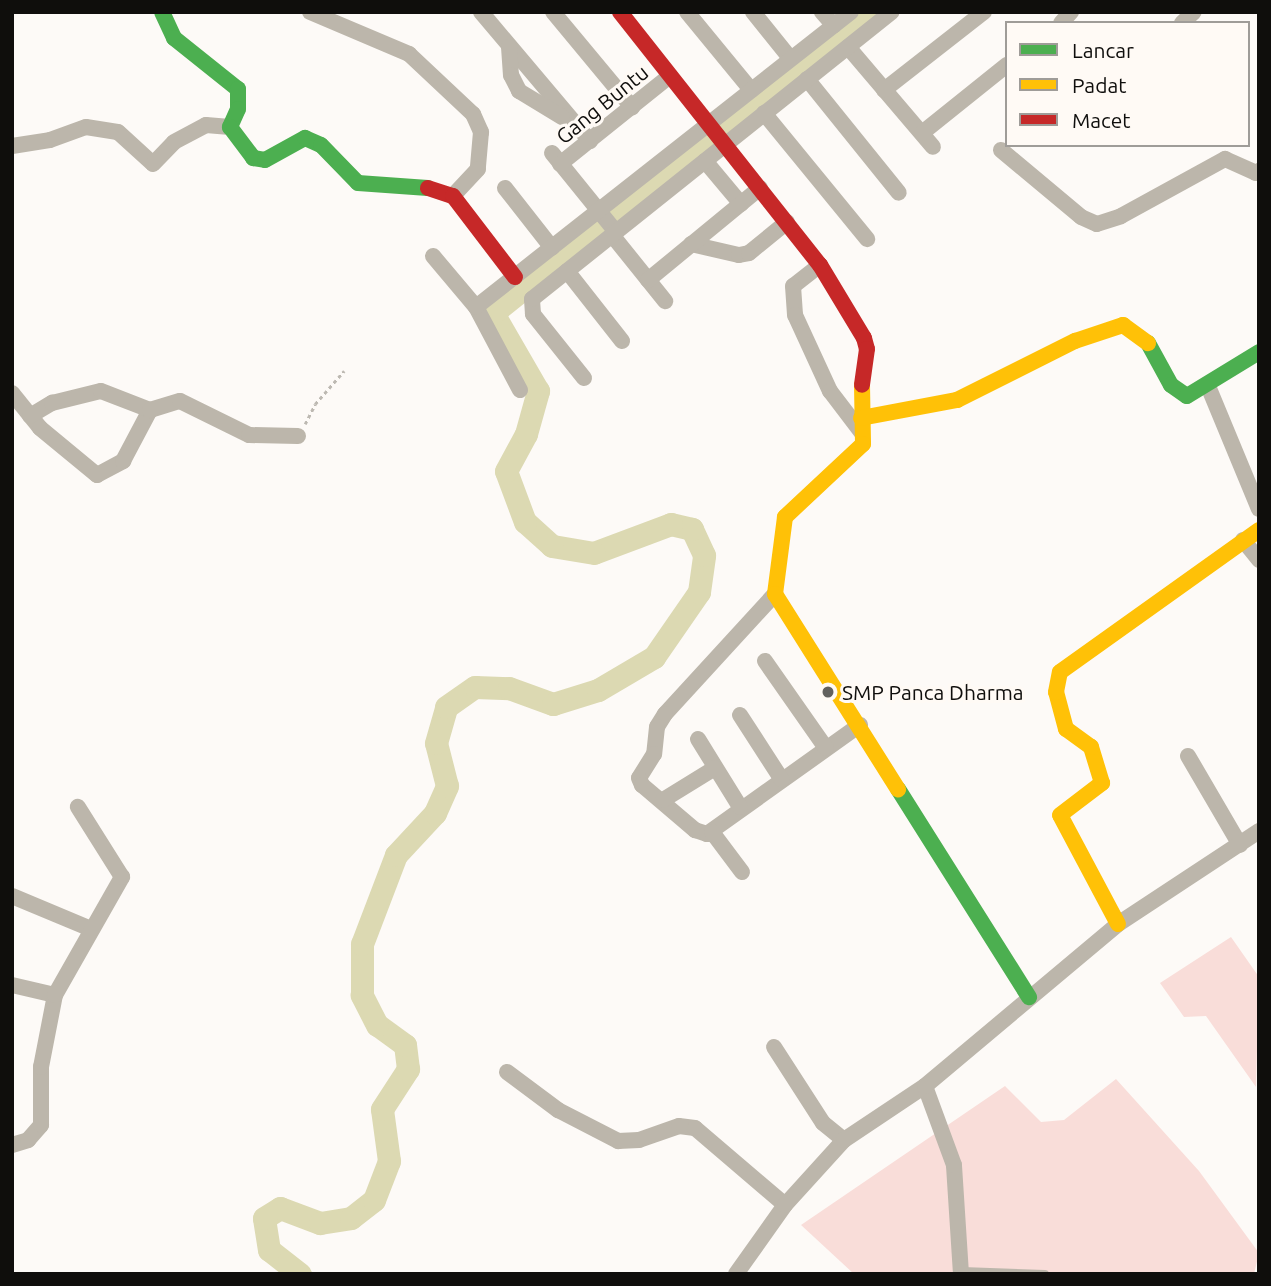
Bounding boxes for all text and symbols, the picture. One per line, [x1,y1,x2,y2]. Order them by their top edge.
legend [1005,21,1250,147]
text: Lancar [1072,38,1134,62]
street label: Gang Buntu [551,59,653,149]
text: Padat [1072,73,1127,97]
text: Macet [1072,108,1131,132]
place label: SMP Panca Dharma [842,679,1024,705]
marker: SMP Panca Dharma [820,684,836,700]

